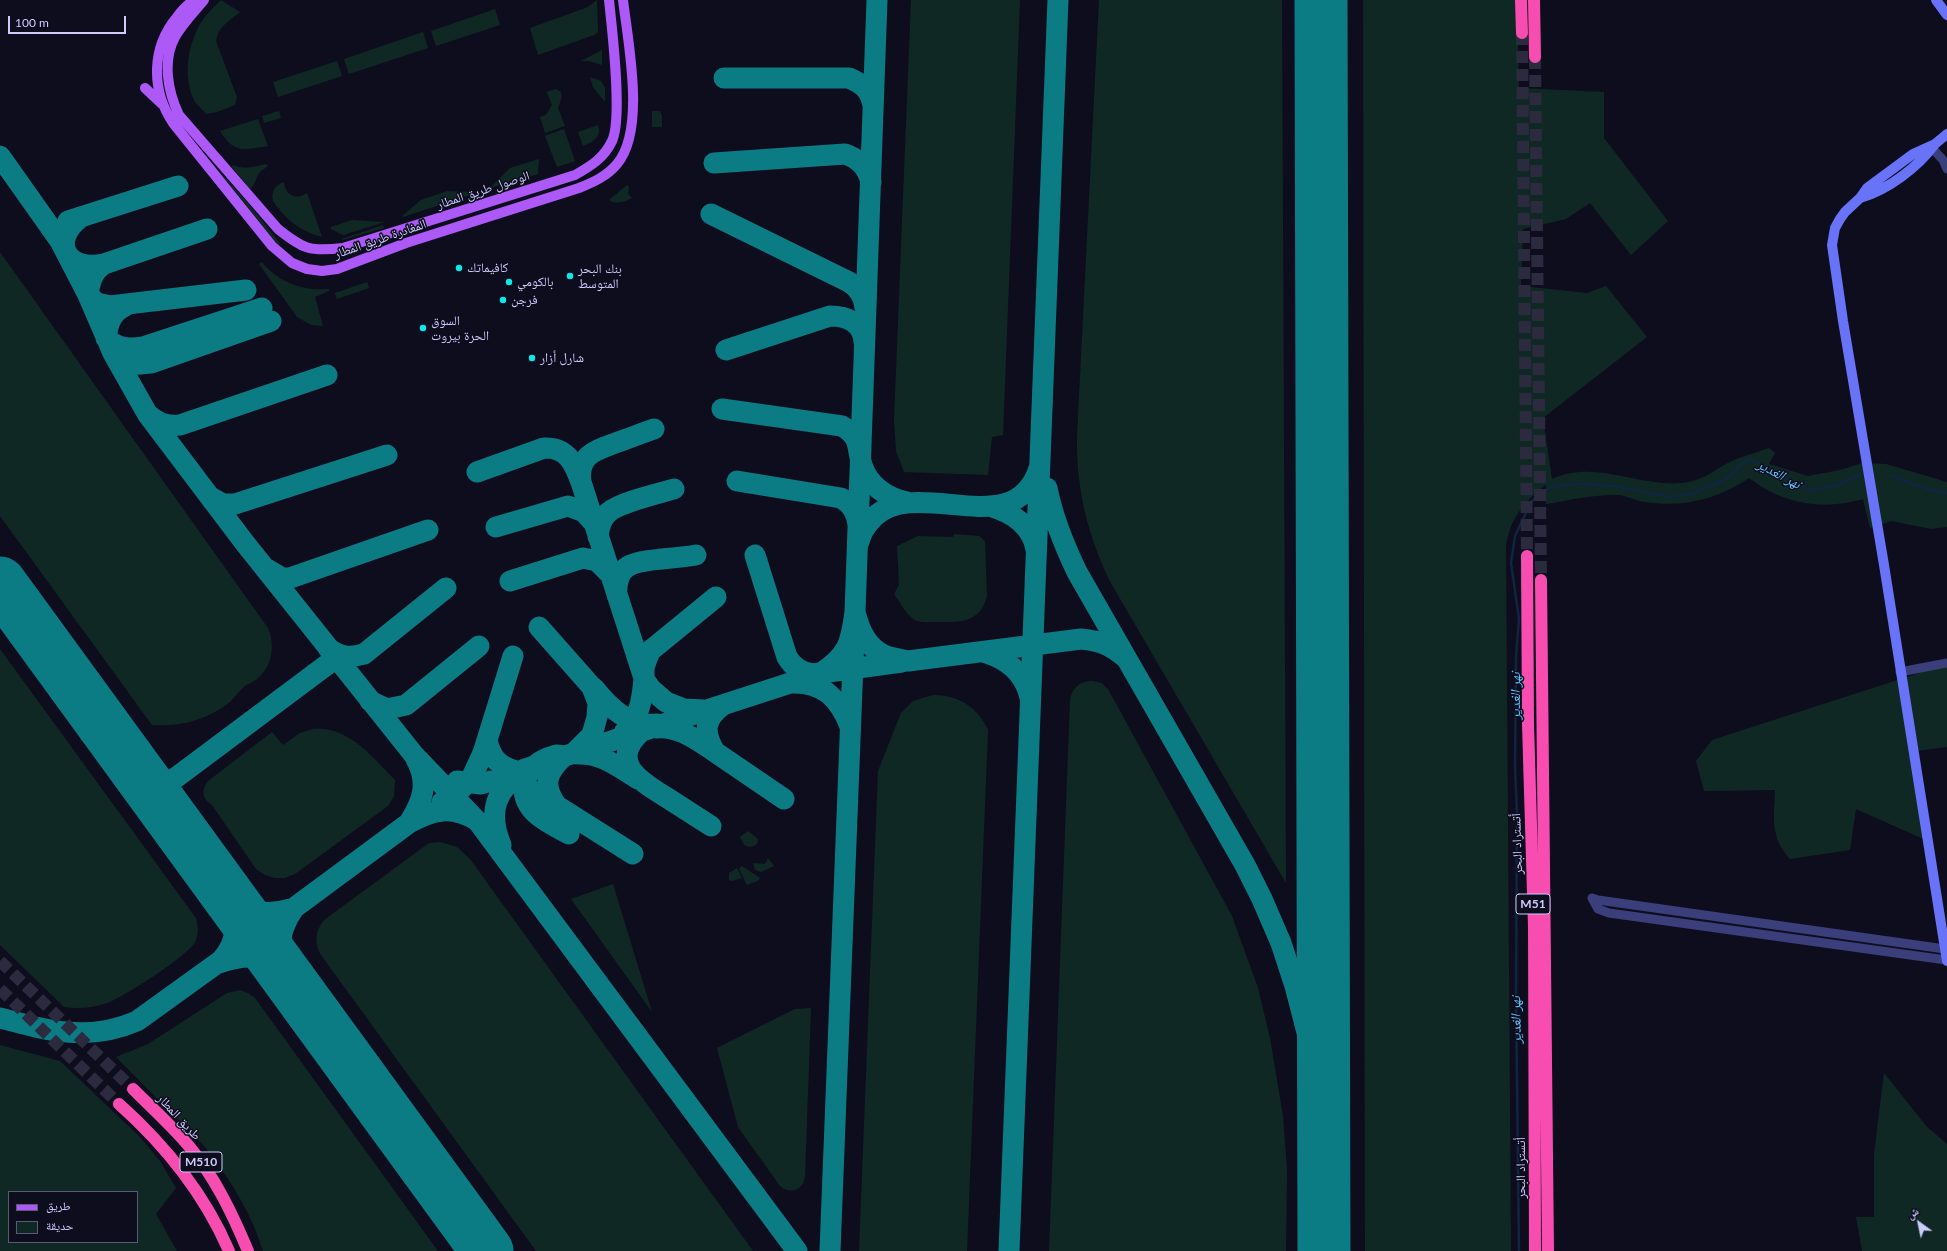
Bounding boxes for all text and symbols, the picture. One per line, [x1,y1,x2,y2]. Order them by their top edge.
scale bar [10,8,128,34]
text: 100 m [15,15,49,30]
street label: الوصول طريق المطار [434,168,532,212]
street label: المغادرة طريق المطار [332,216,428,262]
place label: كافيماتك [467,260,509,276]
place label: بنك البحر المتوسط [578,261,622,292]
marker: كافيماتك [454,263,464,273]
marker: بنك البحر المتوسط [565,271,575,281]
place label: بالكومي [517,274,554,290]
marker: بالكومي [504,277,514,287]
place label: فرجن [511,292,538,308]
marker: فرجن [498,295,508,305]
place label: السوق الحرة بيروت [431,313,489,344]
marker: السوق الحرة بيروت [418,323,428,333]
place label: شارل أزار [540,350,584,366]
marker: شارل أزار [527,353,537,363]
water label: نهر الغدير [1754,455,1804,493]
water label: نهر الغدير [1507,672,1523,720]
street label: أتستراد البحر [1508,813,1526,875]
road number: M51 [1516,894,1550,914]
water label: نهر الغدير [1507,996,1525,1044]
street label: طريق المطار [154,1091,204,1143]
street label: أتستراد البحر [1513,1137,1529,1199]
road number: M510 [180,1152,222,1172]
legend [8,1191,138,1243]
text: طريق [46,1198,71,1213]
north arrow [1899,1203,1939,1243]
text: ش [1904,1204,1921,1221]
text: حديقة [46,1218,74,1233]

